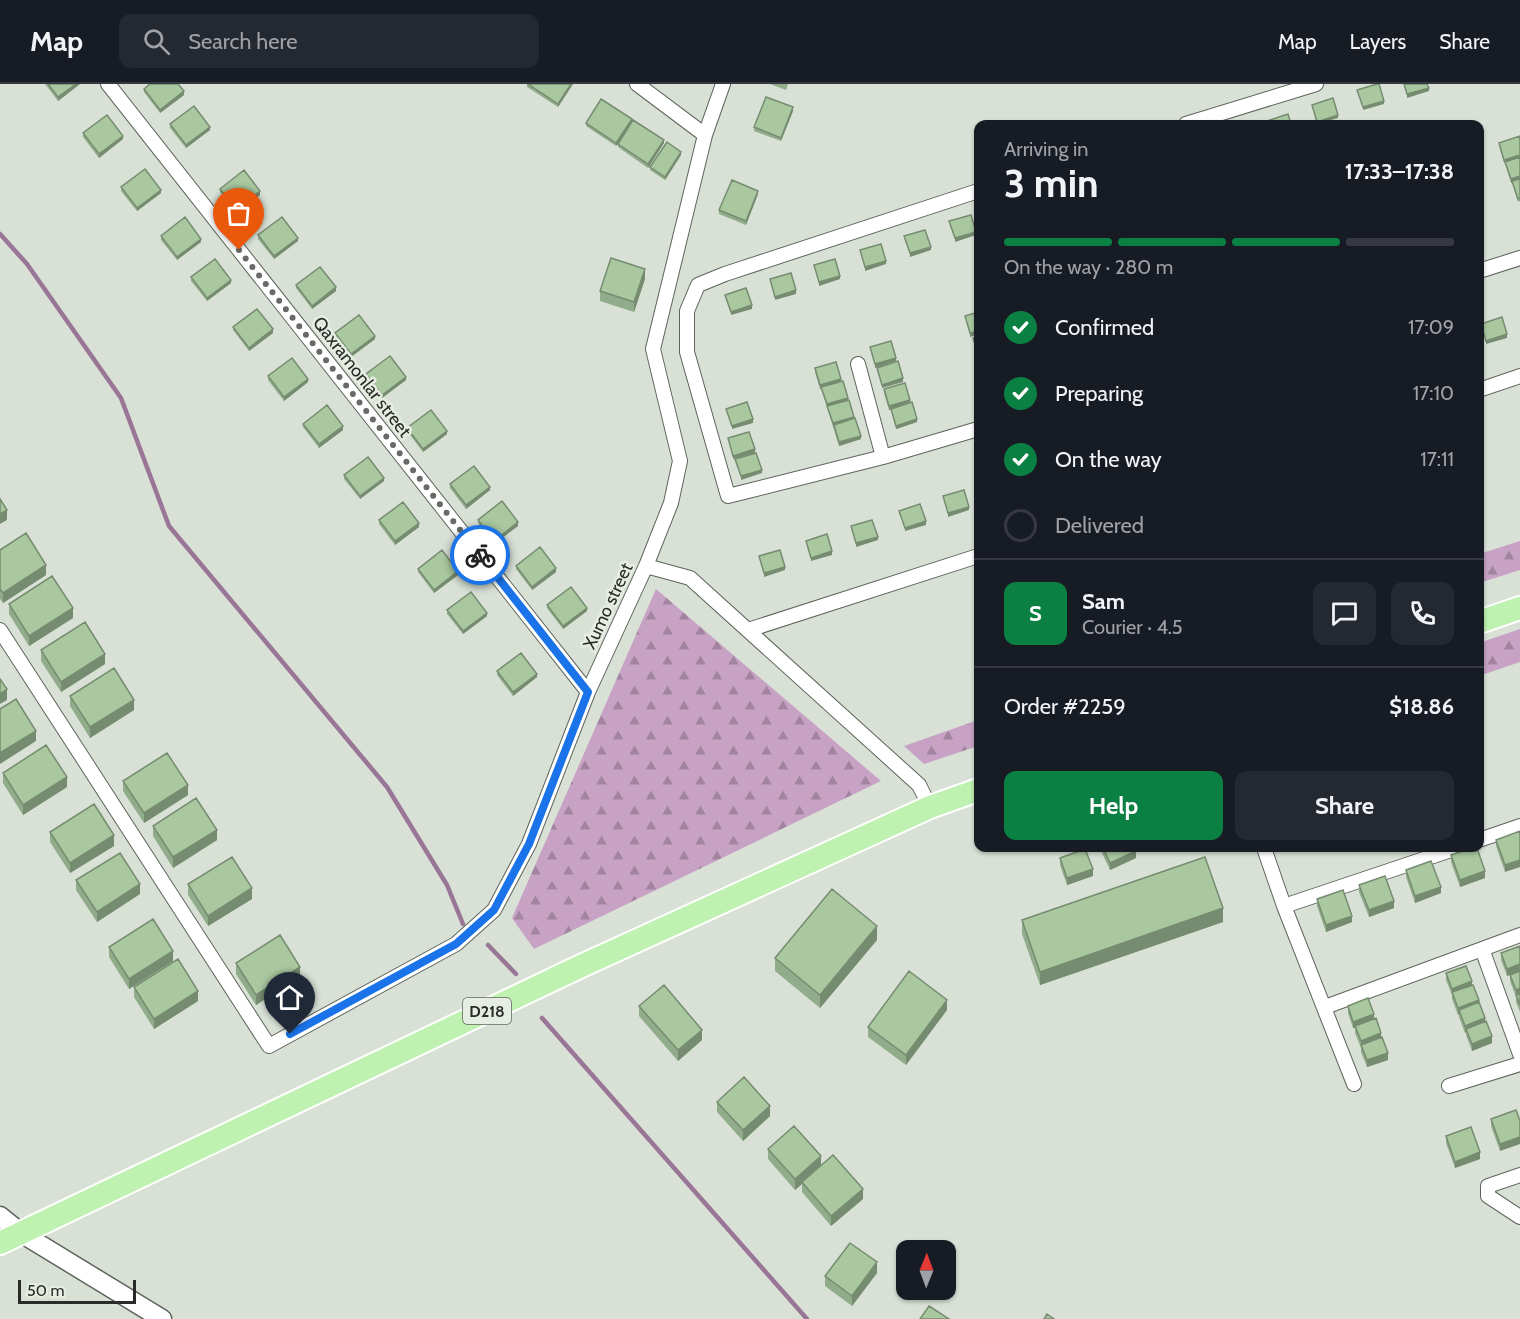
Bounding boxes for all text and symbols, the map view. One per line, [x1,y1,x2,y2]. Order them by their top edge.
search box [119,14,539,68]
text: Map [30,24,83,58]
icon: search [140,25,173,58]
text: Search here [188,28,297,55]
text: Map [1278,29,1317,54]
text: Layers [1350,29,1406,54]
text: Share [1439,29,1490,54]
text: Arriving in [1004,137,1088,161]
text: 17:33–17:38 [1345,158,1454,185]
text: 3 min [1004,159,1099,207]
pin [213,188,264,250]
icon: bag [222,197,255,230]
text: On the way · 280 m [1004,255,1173,279]
icon: check [1004,311,1037,344]
street label: Qaxramonlar street [308,312,416,442]
text: Confirmed [1055,314,1154,341]
text: 17:09 [1408,315,1454,339]
icon: check [1004,377,1037,410]
text: Preparing [1055,380,1143,407]
text: 17:10 [1413,381,1454,405]
icon: check [1004,443,1037,476]
text: On the way [1055,446,1162,473]
text: 17:11 [1420,447,1454,471]
text: Delivered [1055,512,1144,539]
courier [450,525,510,585]
icon: bike [464,539,497,572]
street label: Xumo street [578,559,638,653]
button: chat [1313,582,1376,645]
button: phone [1391,582,1454,645]
text: Sam [1082,588,1125,615]
text: S [1029,600,1042,627]
text: Courier · 4.5 [1082,615,1183,639]
text: Order #2259 [1004,693,1126,720]
text: $18.86 [1389,693,1454,720]
button: Help [1004,771,1223,840]
button: Share [1235,771,1454,840]
pin [264,972,315,1034]
icon: home [273,981,306,1014]
road number: D218 [463,998,511,1024]
north arrow [896,1240,956,1300]
map controls [896,1240,956,1300]
scale bar [18,1277,136,1304]
text: 50 m [27,1281,64,1300]

